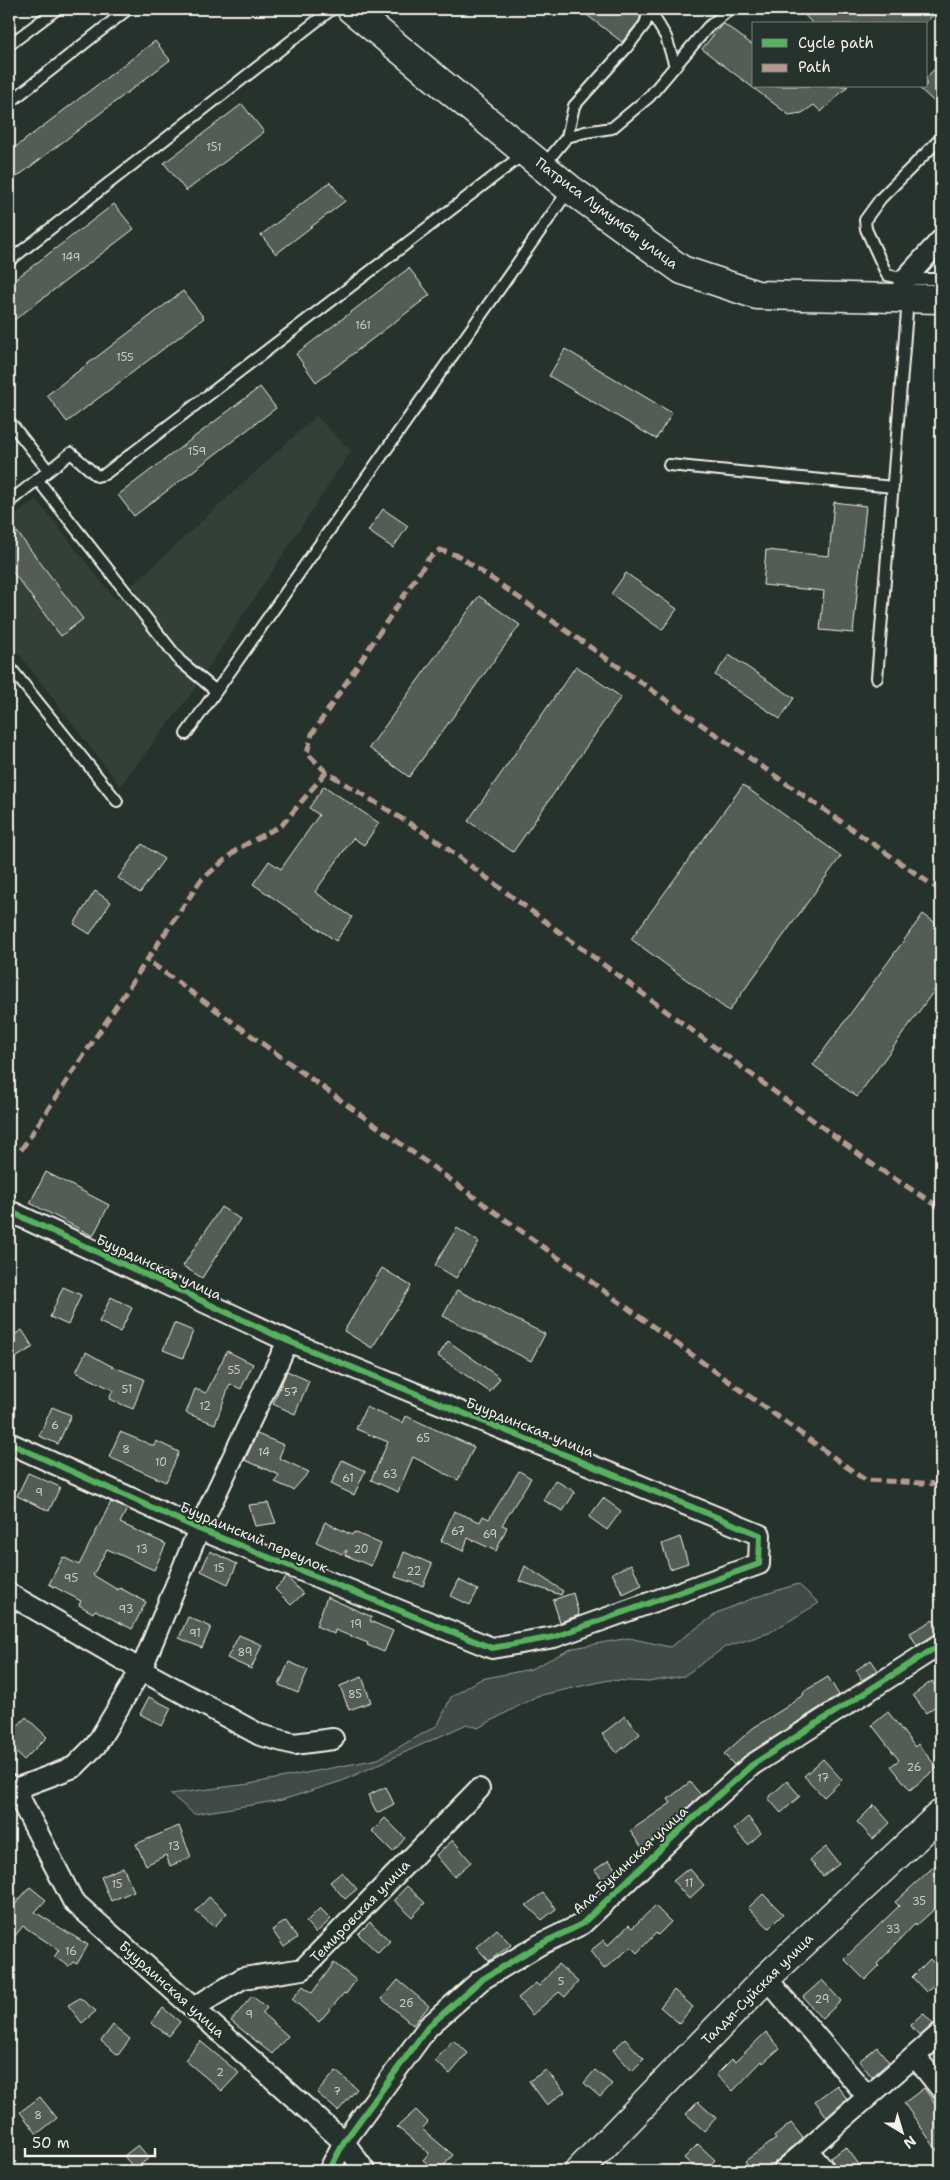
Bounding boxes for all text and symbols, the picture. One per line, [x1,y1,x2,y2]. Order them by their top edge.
legend [752,22,928,88]
text: Cycle path [798,33,874,53]
text: Path [798,57,831,77]
house number: 151 [206,140,222,155]
street label: Патриса Лумумбы улица [532,153,682,273]
house number: 149 [61,250,81,265]
house number: 161 [355,318,371,333]
house number: 155 [116,350,134,365]
house number: 159 [188,444,206,459]
street label: Буурдинская улица [93,1230,225,1304]
house number: 55 [227,1363,241,1378]
house number: 51 [122,1382,132,1397]
house number: 57 [284,1385,298,1400]
street label: Буурдинская улица [463,1393,597,1461]
house number: 12 [199,1399,211,1414]
house number: 6 [51,1418,59,1433]
house number: 65 [416,1431,430,1446]
house number: 8 [122,1442,130,1457]
house number: 14 [258,1445,270,1460]
house number: 10 [155,1455,167,1470]
house number: 63 [383,1467,397,1482]
house number: 61 [342,1471,354,1486]
house number: 9 [35,1485,43,1500]
street label: Буурдинский переулок [177,1498,331,1577]
house number: 67 [451,1524,465,1539]
house number: 69 [483,1527,497,1542]
house number: 13 [136,1542,148,1557]
house number: 20 [353,1542,369,1557]
house number: 15 [213,1561,225,1576]
house number: 22 [407,1564,421,1579]
house number: 95 [64,1571,78,1586]
house number: 93 [119,1602,133,1617]
house number: 19 [350,1617,362,1632]
house number: 91 [189,1626,201,1641]
house number: 89 [238,1645,252,1660]
house number: 85 [348,1687,362,1702]
house number: 26 [907,1760,921,1775]
house number: 17 [817,1771,829,1786]
street label: Ала-Букинская улица [569,1802,692,1918]
house number: 13 [168,1839,180,1854]
street label: Темировская улица [306,1856,414,1966]
house number: 11 [685,1876,693,1891]
house number: 15 [111,1877,123,1892]
house number: 35 [912,1894,926,1909]
house number: 33 [886,1922,900,1937]
street label: Талды-Суйская улица [697,1929,817,2049]
street label: Буурдинская улица [115,1937,229,2041]
house number: 16 [65,1944,77,1959]
house number: 5 [558,1974,565,1989]
house number: 29 [815,1992,829,2007]
house number: 2б [399,1996,414,2011]
house number: 9 [245,2007,253,2022]
house number: 2 [216,2065,224,2080]
house number: 7 [333,2084,341,2099]
house number: 8 [34,2108,42,2123]
north arrow [878,2108,928,2158]
scale bar [25,2125,155,2157]
text: N [900,2132,920,2153]
text: 50 m [32,2133,70,2153]

